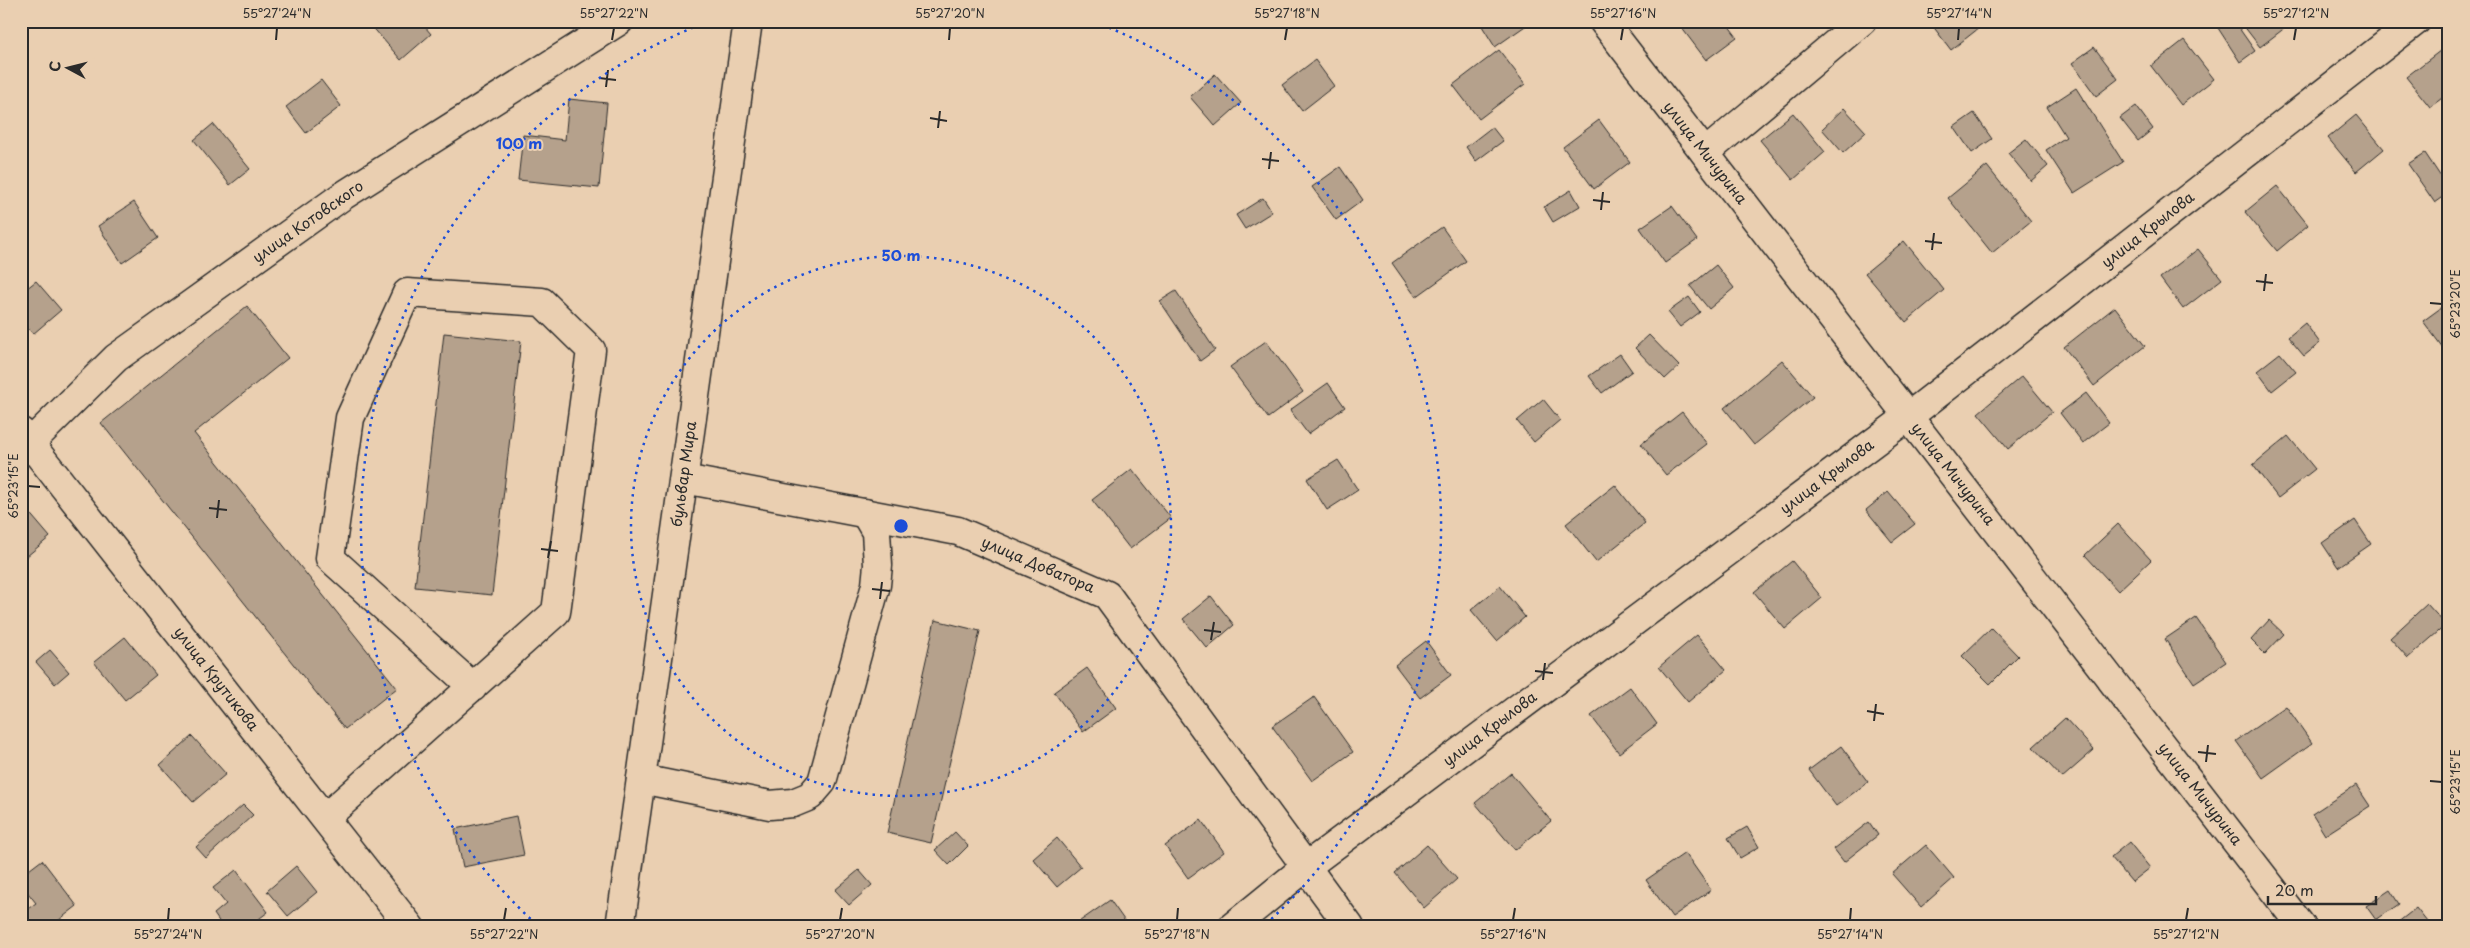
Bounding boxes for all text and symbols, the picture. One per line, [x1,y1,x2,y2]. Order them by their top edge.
text: 55°27'24"N [243,4,311,22]
text: 55°27'22"N [580,4,648,22]
text: 55°27'20"N [915,4,985,22]
text: 55°27'18"N [1254,4,1320,22]
text: 55°27'16"N [1590,4,1656,22]
text: 55°27'14"N [1926,4,1992,22]
text: 55°27'12"N [2263,4,2329,22]
north arrow [42,42,92,92]
text: С [44,60,66,73]
street label: улица Мичурина [1659,96,1754,209]
text: 100 m [496,131,542,154]
street label: улица Котовского [247,174,367,268]
street label: улица Крылова [2096,185,2199,273]
text: 50 m [882,243,920,266]
text: 65°23'20"E [2446,269,2464,339]
street label: улица Мичурина [1907,417,2002,530]
street label: бульвар Мира [664,419,701,528]
street label: улица Крылова [1774,432,1879,519]
text: 65°23'15"E [4,453,22,519]
centre of rings [892,517,910,535]
street label: улица Доватора [978,529,1099,598]
street label: улица Крутикова [169,621,266,736]
street label: улица Крылова [1437,684,1542,771]
street label: улица Мичурина [2154,737,2249,850]
text: 65°23'15"E [2446,749,2464,815]
scale bar [2268,873,2375,905]
text: 20 m [2275,878,2314,901]
text: 55°27'24"N [134,925,202,943]
text: 55°27'22"N [470,925,538,943]
text: 55°27'20"N [805,925,875,943]
text: 55°27'18"N [1144,925,1210,943]
text: 55°27'16"N [1480,925,1546,943]
text: 55°27'14"N [1817,925,1883,943]
text: 55°27'12"N [2153,925,2219,943]

